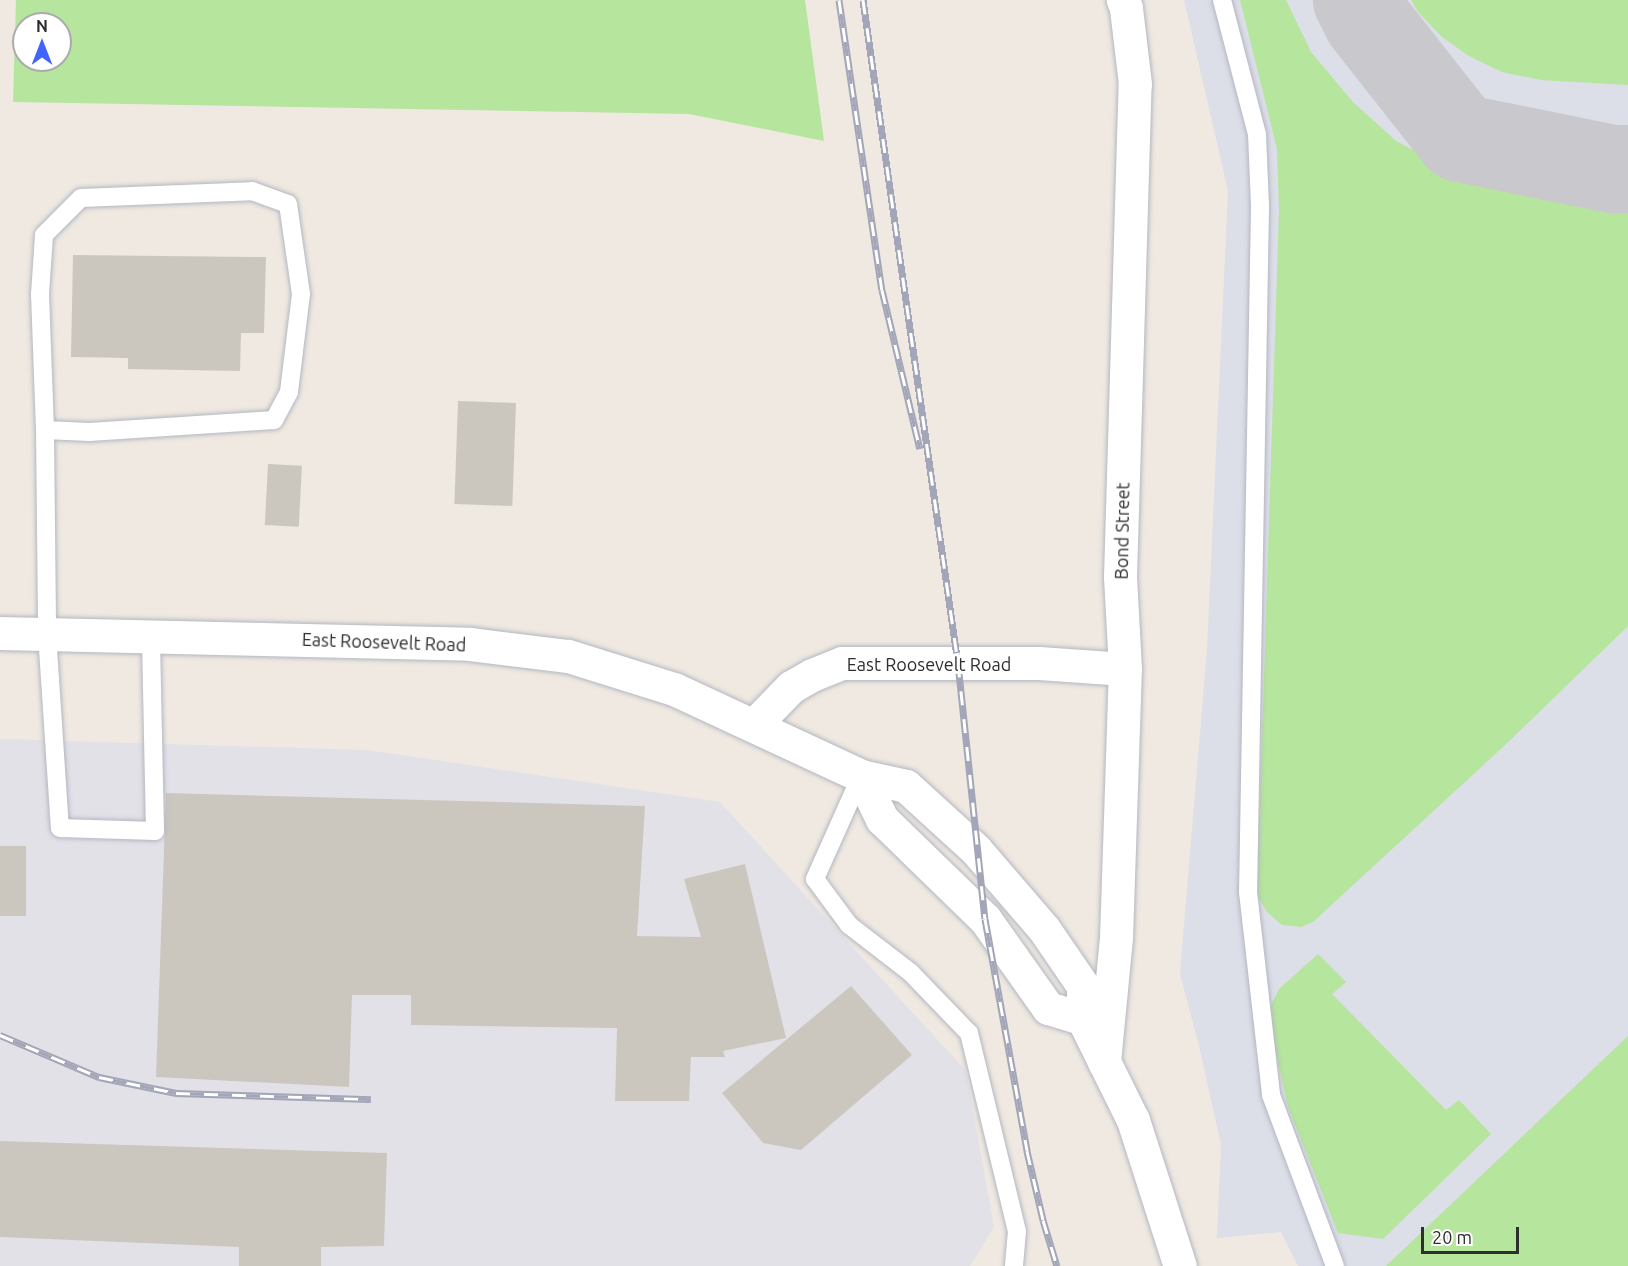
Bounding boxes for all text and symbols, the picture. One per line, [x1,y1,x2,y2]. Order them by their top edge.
north arrow [12,12,72,72]
text: N [36,17,48,35]
street label: Bond Street [1110,482,1134,580]
street label: East Roosevelt Road [301,628,467,656]
street label: East Roosevelt Road [847,653,1011,675]
scale bar [1424,1215,1522,1253]
text: 20 m [1432,1227,1472,1247]

